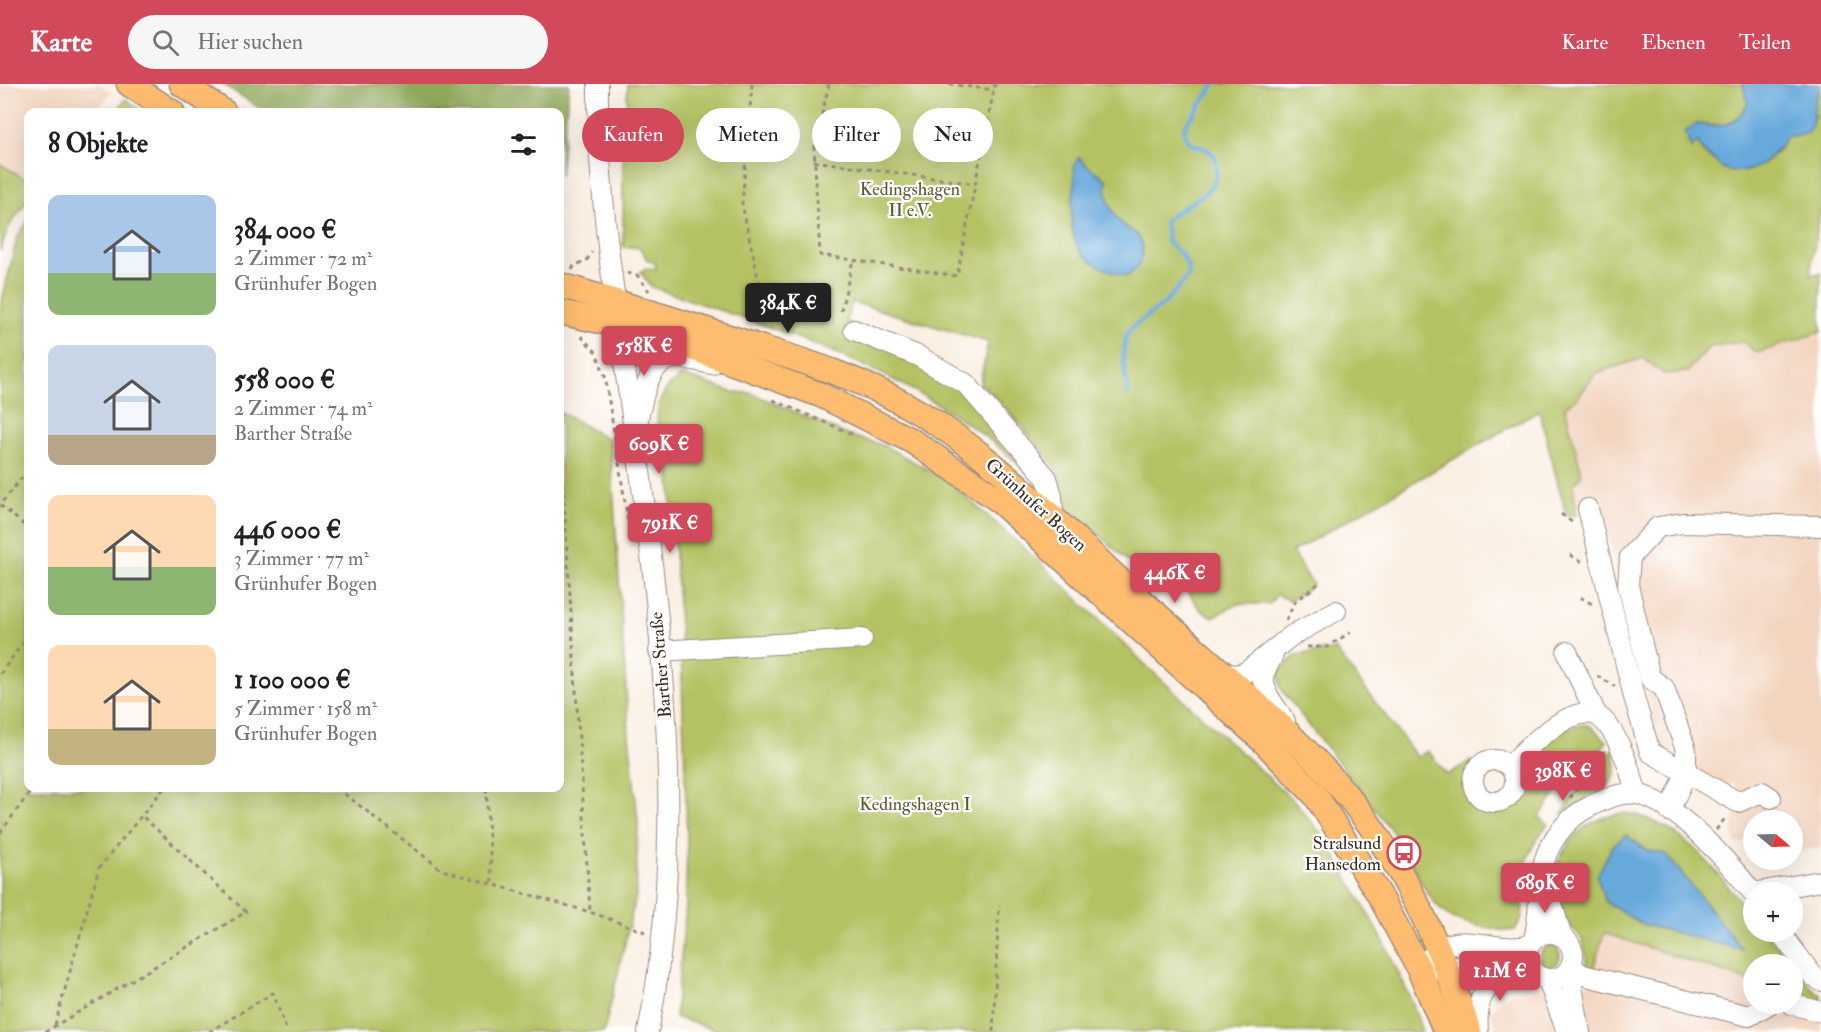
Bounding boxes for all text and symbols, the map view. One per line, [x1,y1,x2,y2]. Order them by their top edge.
search box [128,15,548,69]
text: Karte [30,25,92,60]
icon: search [149,26,182,59]
text: Hier suchen [197,28,303,56]
text: Karte [1561,29,1608,56]
text: Ebenen [1641,29,1706,56]
text: Teilen [1739,29,1791,56]
chip: Kaufen [582,108,684,162]
chip: Mieten [696,108,800,162]
chip: Filter [812,108,901,162]
chip: Neu [913,108,993,162]
text: 8 Objekte [48,128,148,160]
icon: filters [507,128,540,161]
park label: Kedingshagen II e.V. [860,178,960,222]
text: 384 000 € [234,214,336,246]
icon: home [96,219,168,291]
text: 2 Zimmer · 72 m² [234,246,372,271]
text: Grünhufer Bogen [234,271,377,296]
pin: 384K € [739,283,837,334]
text: 384K € [759,290,817,315]
pin: 558K € [595,326,693,377]
text: 558K € [616,333,672,358]
text: 558 000 € [234,364,335,396]
icon: home [96,369,168,441]
text: 2 Zimmer · 74 m² [234,396,373,421]
text: Barther Straße [234,421,352,446]
pin: 609K € [610,424,708,475]
text: 609K € [629,431,689,456]
street label: Grünhufer Bogen [980,453,1092,557]
pin: 791K € [621,503,719,554]
text: 791K € [642,510,698,535]
text: 446 000 € [234,514,341,546]
icon: home [96,519,168,591]
text: 3 Zimmer · 77 m² [234,546,369,571]
pin: 446K € [1126,553,1224,604]
text: 446K € [1144,560,1206,585]
text: Grünhufer Bogen [234,571,377,596]
street label: Barther Straße [645,611,677,719]
text: 1 100 000 € [234,664,351,696]
icon: home [96,669,168,741]
text: 5 Zimmer · 158 m² [234,696,377,721]
text: Grünhufer Bogen [234,721,377,746]
pin: 398K € [1514,751,1612,802]
text: 398K € [1534,758,1592,783]
park label: Kedingshagen I [859,793,971,816]
north arrow [1743,810,1803,870]
map controls [1743,810,1803,1014]
place label: Stralsund Hansedom [1304,832,1381,876]
bus stop icon: Stralsund Hansedom [1386,835,1422,871]
pin: 689K € [1496,863,1594,914]
text: 689K € [1515,870,1575,895]
button: + [1743,882,1803,942]
pin: 1.1M € [1451,951,1549,1002]
button: − [1743,954,1803,1014]
text: 1.1M € [1473,958,1527,983]

